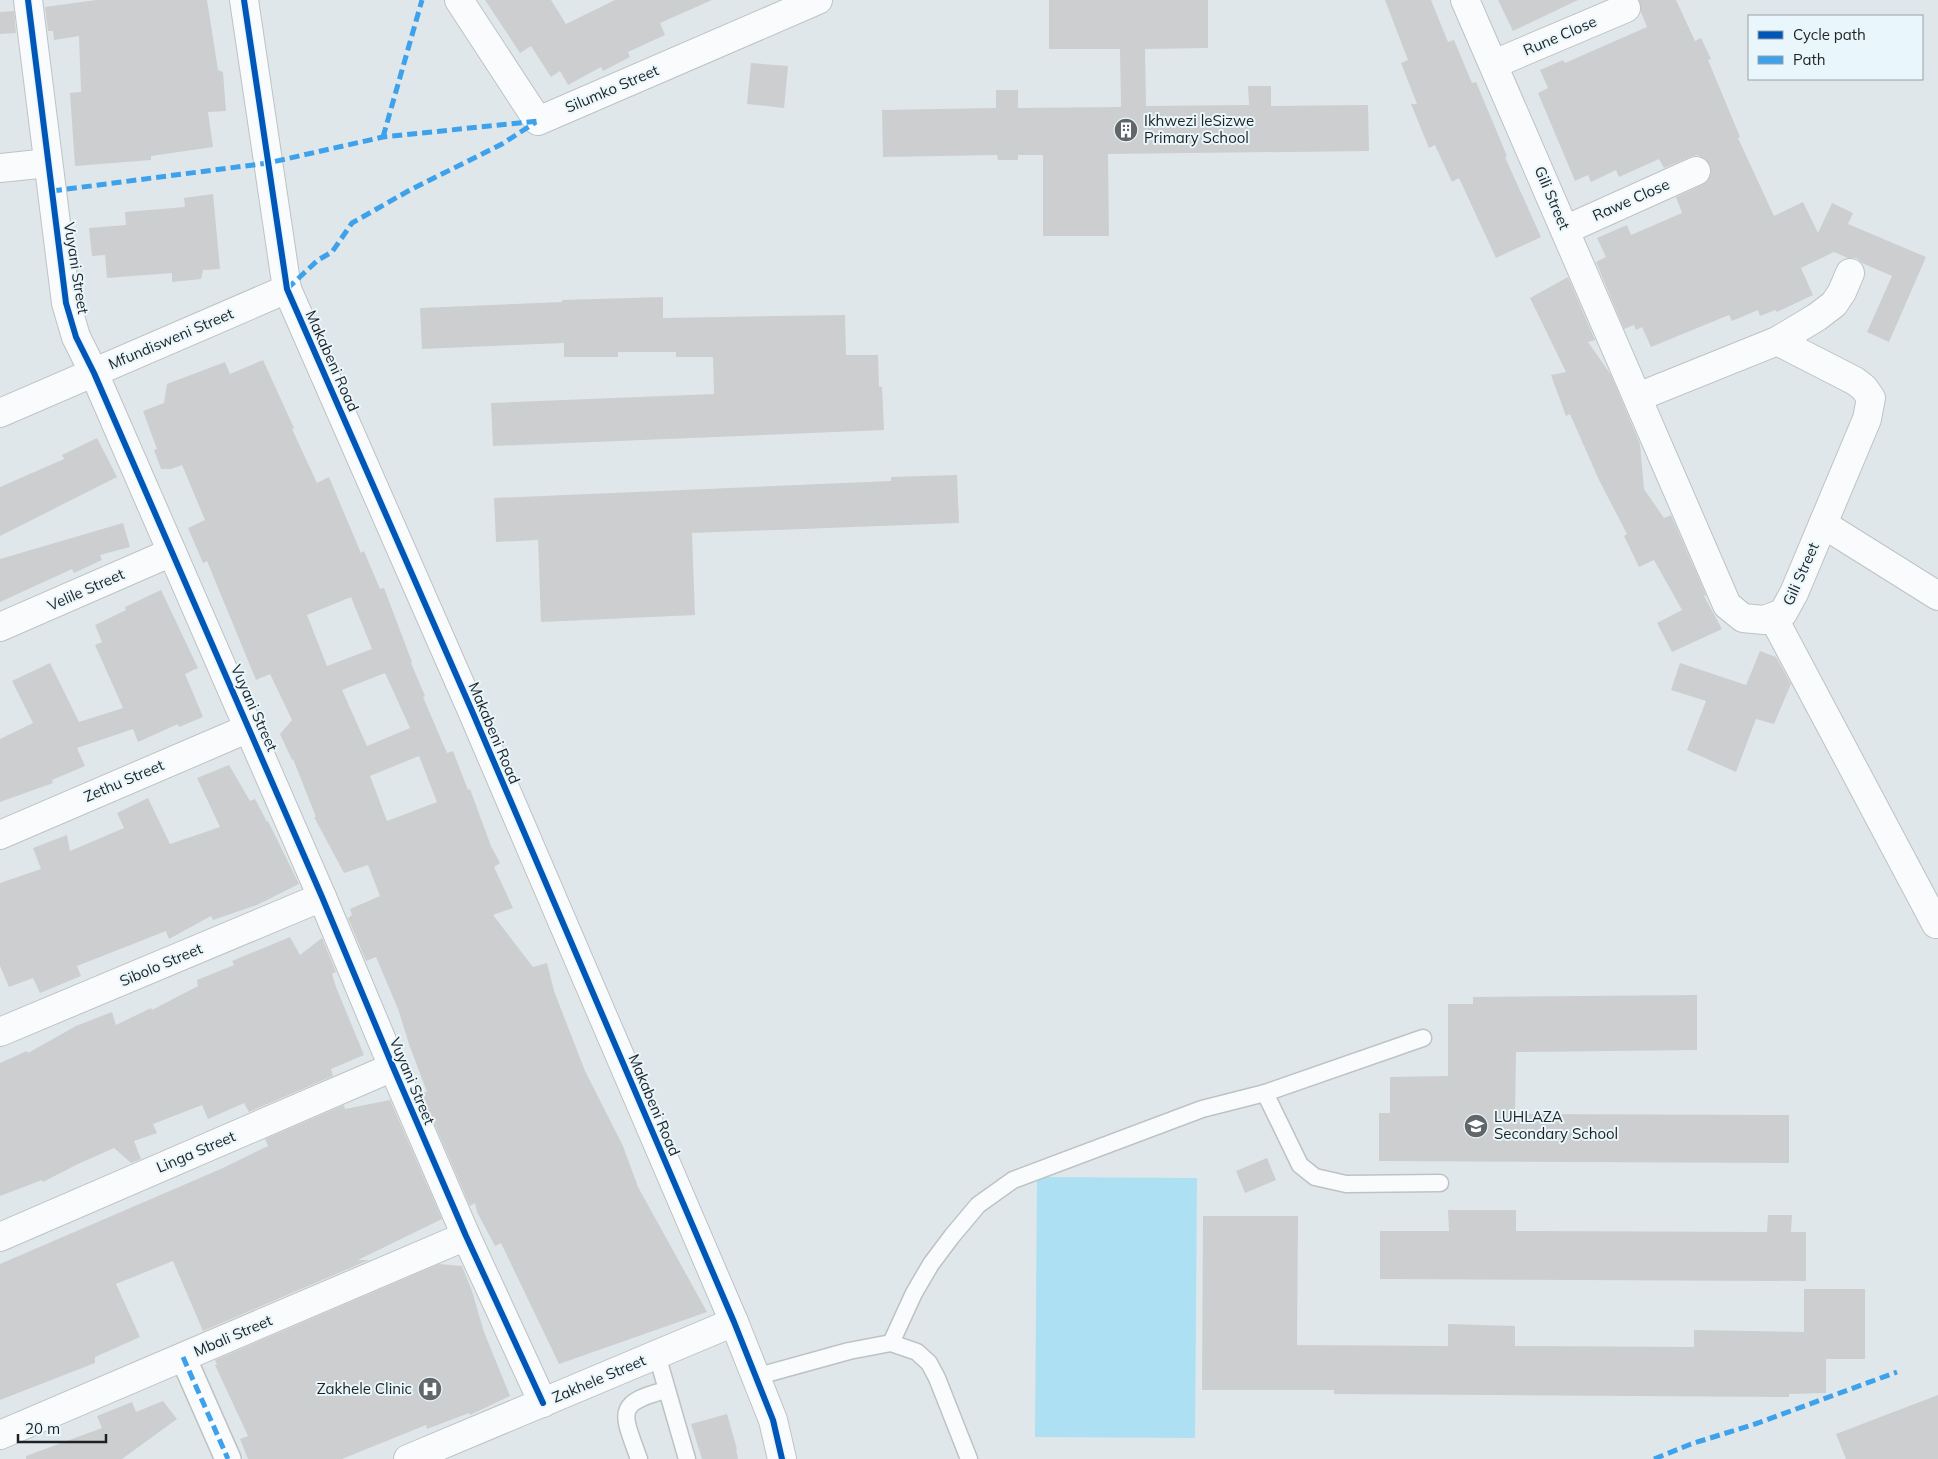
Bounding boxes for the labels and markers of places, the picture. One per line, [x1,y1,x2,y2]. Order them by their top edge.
place label: Ikhwezi leSizwe Primary School [1144,111,1254,147]
building icon: Ikhwezi leSizwe Primary School [1113,117,1139,143]
place label: LUHLAZA Secondary School [1494,1107,1618,1143]
school or university icon: LUHLAZA Secondary School [1463,1113,1489,1139]
hospital icon: Zakhele Clinic [417,1376,443,1402]
place label: Zakhele Clinic [317,1379,412,1398]

